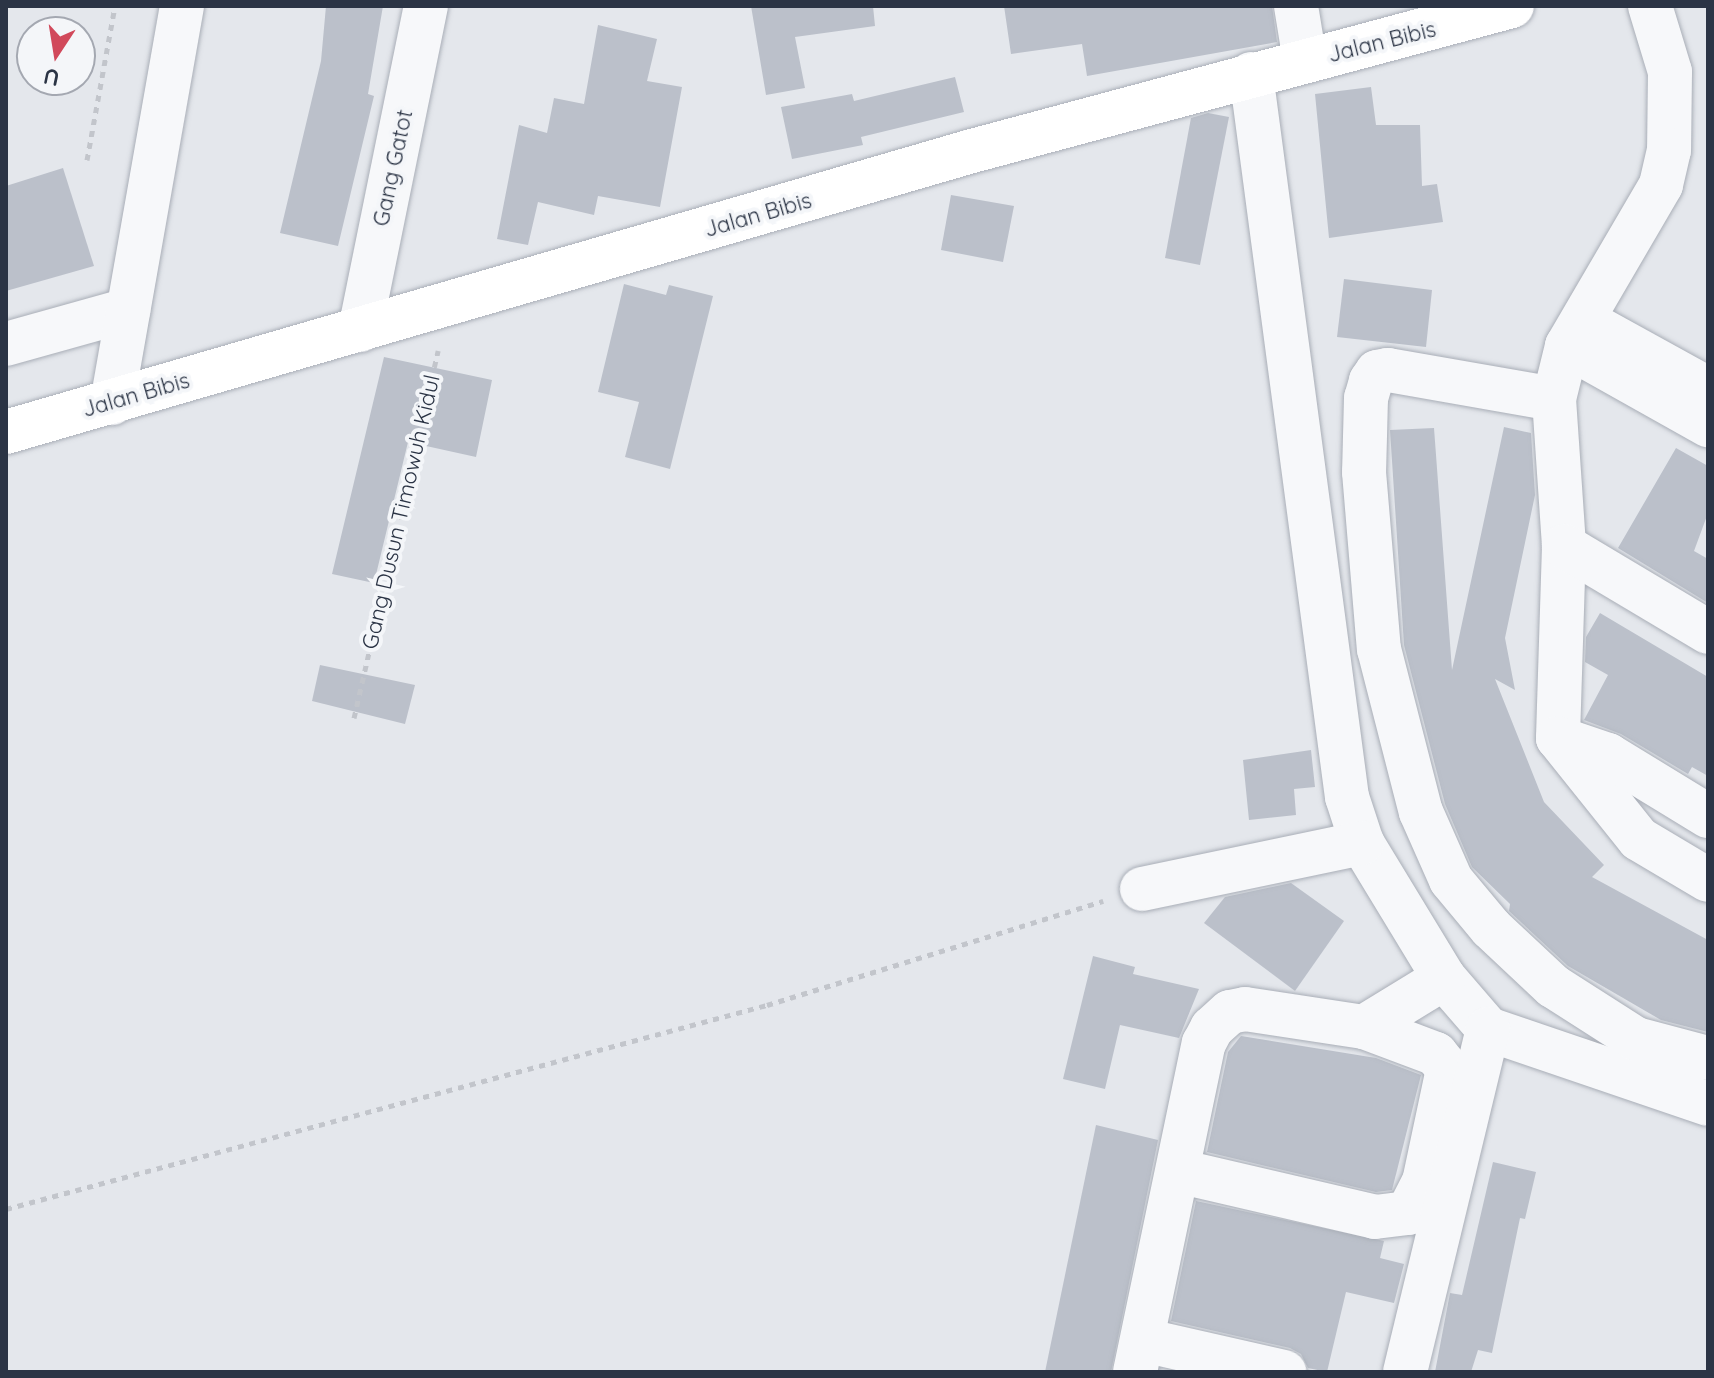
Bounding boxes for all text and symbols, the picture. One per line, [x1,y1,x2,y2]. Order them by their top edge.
north arrow [16,16,96,96]
street label: Jalan Bibis [1325,16,1439,68]
text: U [41,62,62,93]
street label: Gang Gatot [368,107,418,229]
street label: Jalan Bibis [701,187,815,243]
street label: Jalan Bibis [79,367,193,423]
street label: Gang Dusun Timowuh Kidul [357,372,445,652]

